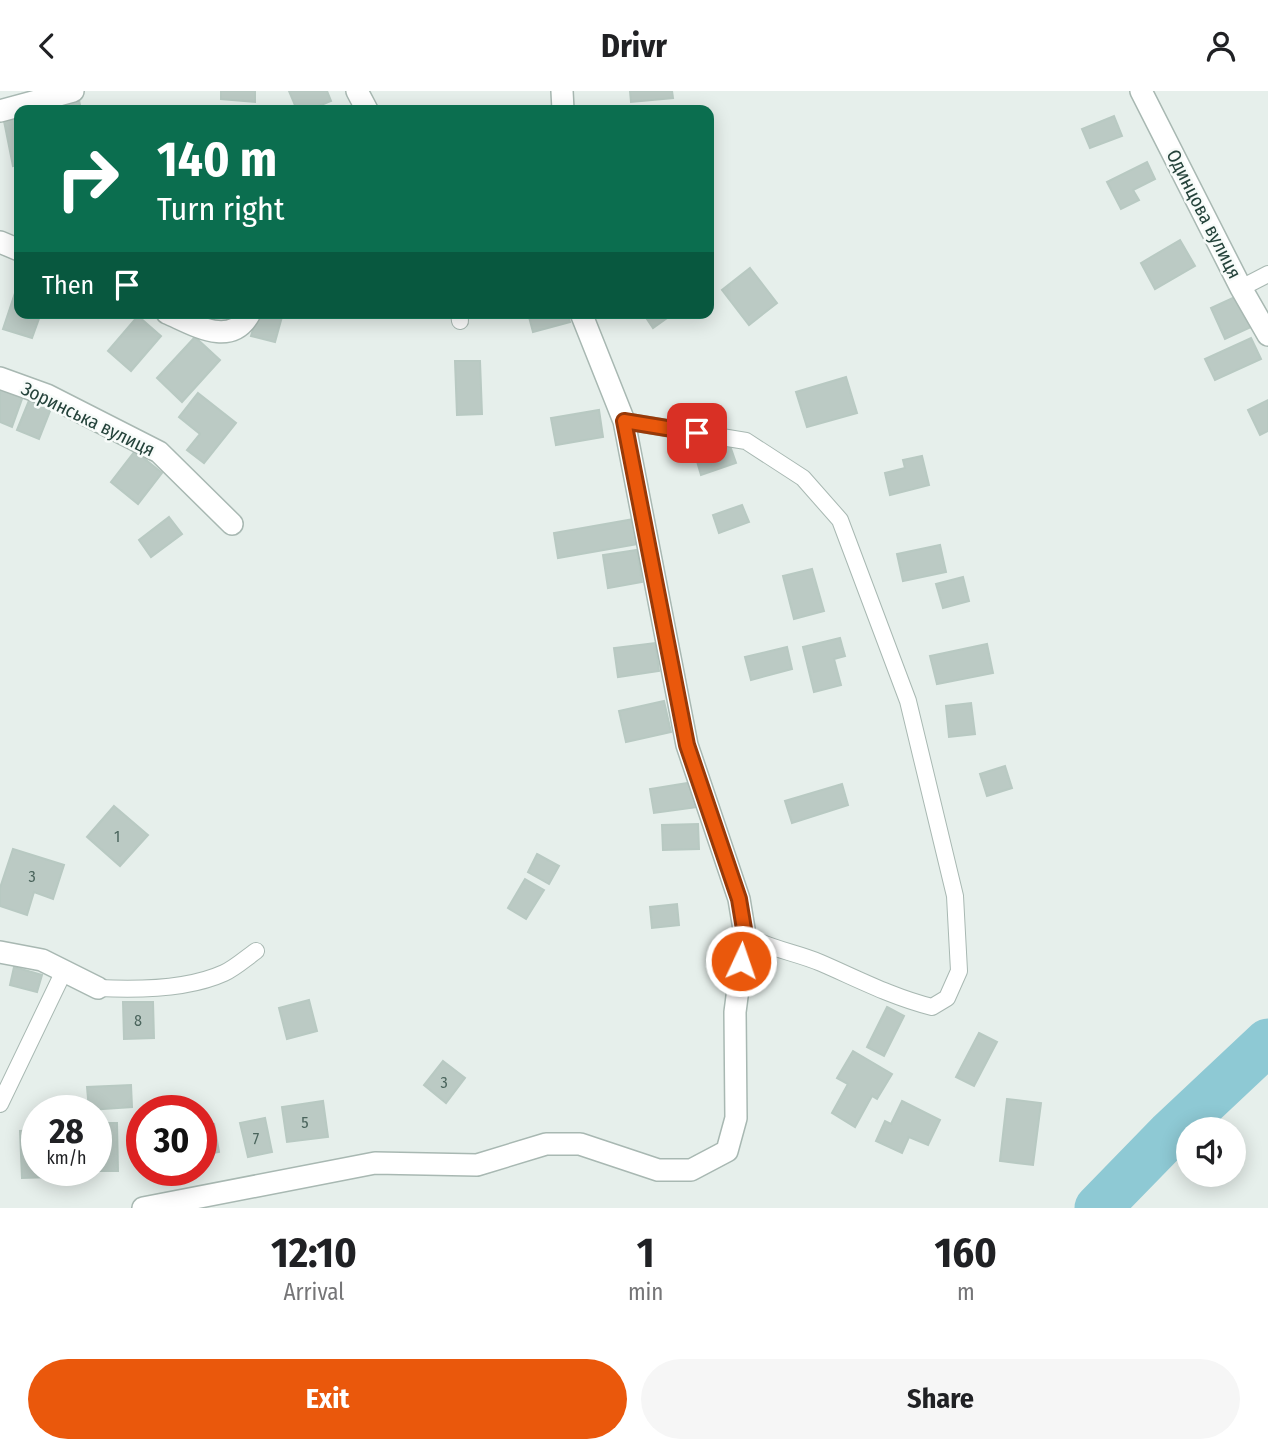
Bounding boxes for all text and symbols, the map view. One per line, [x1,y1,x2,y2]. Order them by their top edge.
icon: back [28,27,66,65]
text: Drivr [601,27,667,65]
icon: person [1202,27,1240,65]
text: 140 m [157,130,277,189]
icon: right [42,133,133,224]
street label: Одинцова вулиця [1162,146,1246,282]
text: Turn right [157,190,284,228]
icon: arrive [108,266,146,304]
text: Then [42,270,94,301]
street label: Зоринська вулиця [17,377,159,461]
pin [667,403,727,463]
icon: arrive [678,414,716,452]
house number: 1 [114,827,120,846]
house number: 3 [28,867,36,886]
position arrow [704,924,778,998]
house number: 8 [134,1011,142,1030]
house number: 3 [440,1073,448,1092]
speed limit sign: 30 [126,1095,217,1186]
text: 28 [49,1110,84,1152]
house number: 5 [301,1113,309,1132]
map controls [1176,1117,1246,1187]
button: sound [1176,1117,1246,1187]
house number: 7 [253,1129,260,1148]
text: km/h [46,1147,87,1169]
text: 12:10 [271,1228,357,1278]
text: 1 [637,1228,655,1278]
text: 160 [934,1228,997,1278]
text: Arrival [283,1278,344,1306]
text: min [628,1278,664,1306]
text: m [957,1278,975,1306]
button: Exit [28,1359,627,1439]
button: Share [641,1359,1240,1439]

